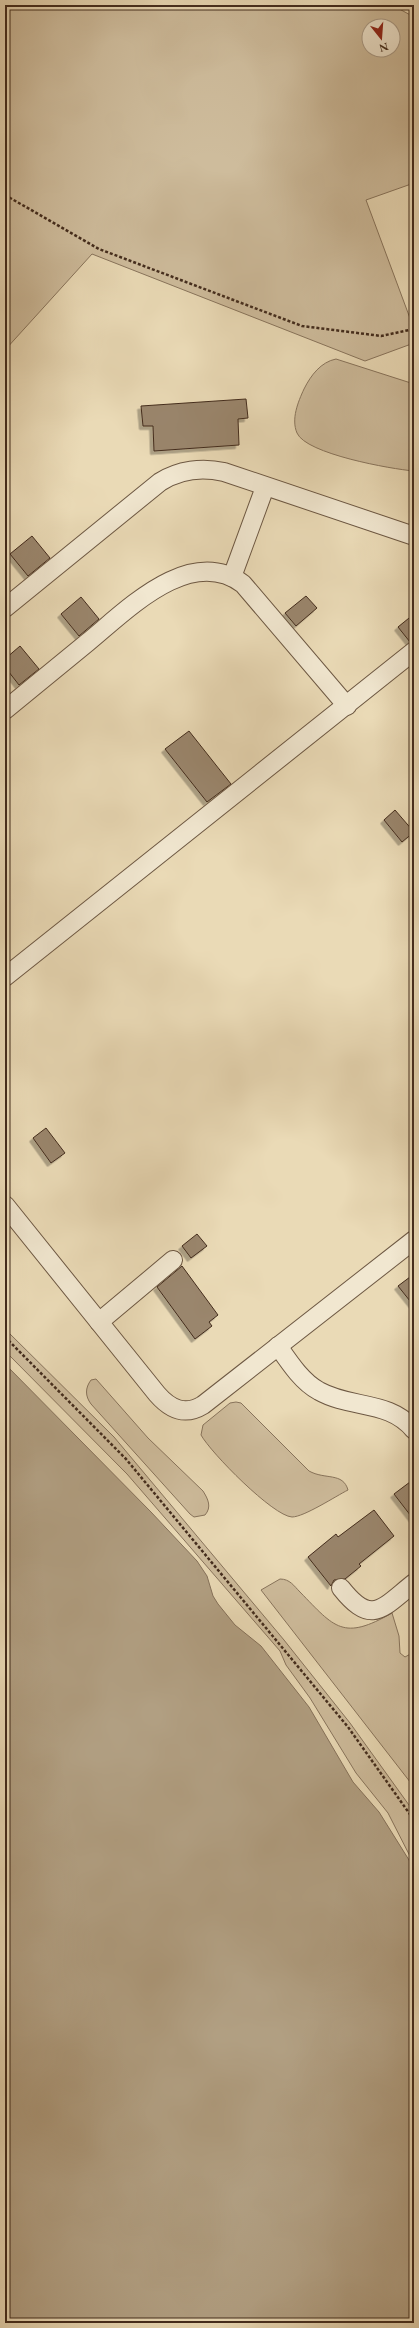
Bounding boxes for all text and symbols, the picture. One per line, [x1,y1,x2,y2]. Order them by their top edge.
north arrow [361,18,401,58]
text: N [378,40,390,56]

